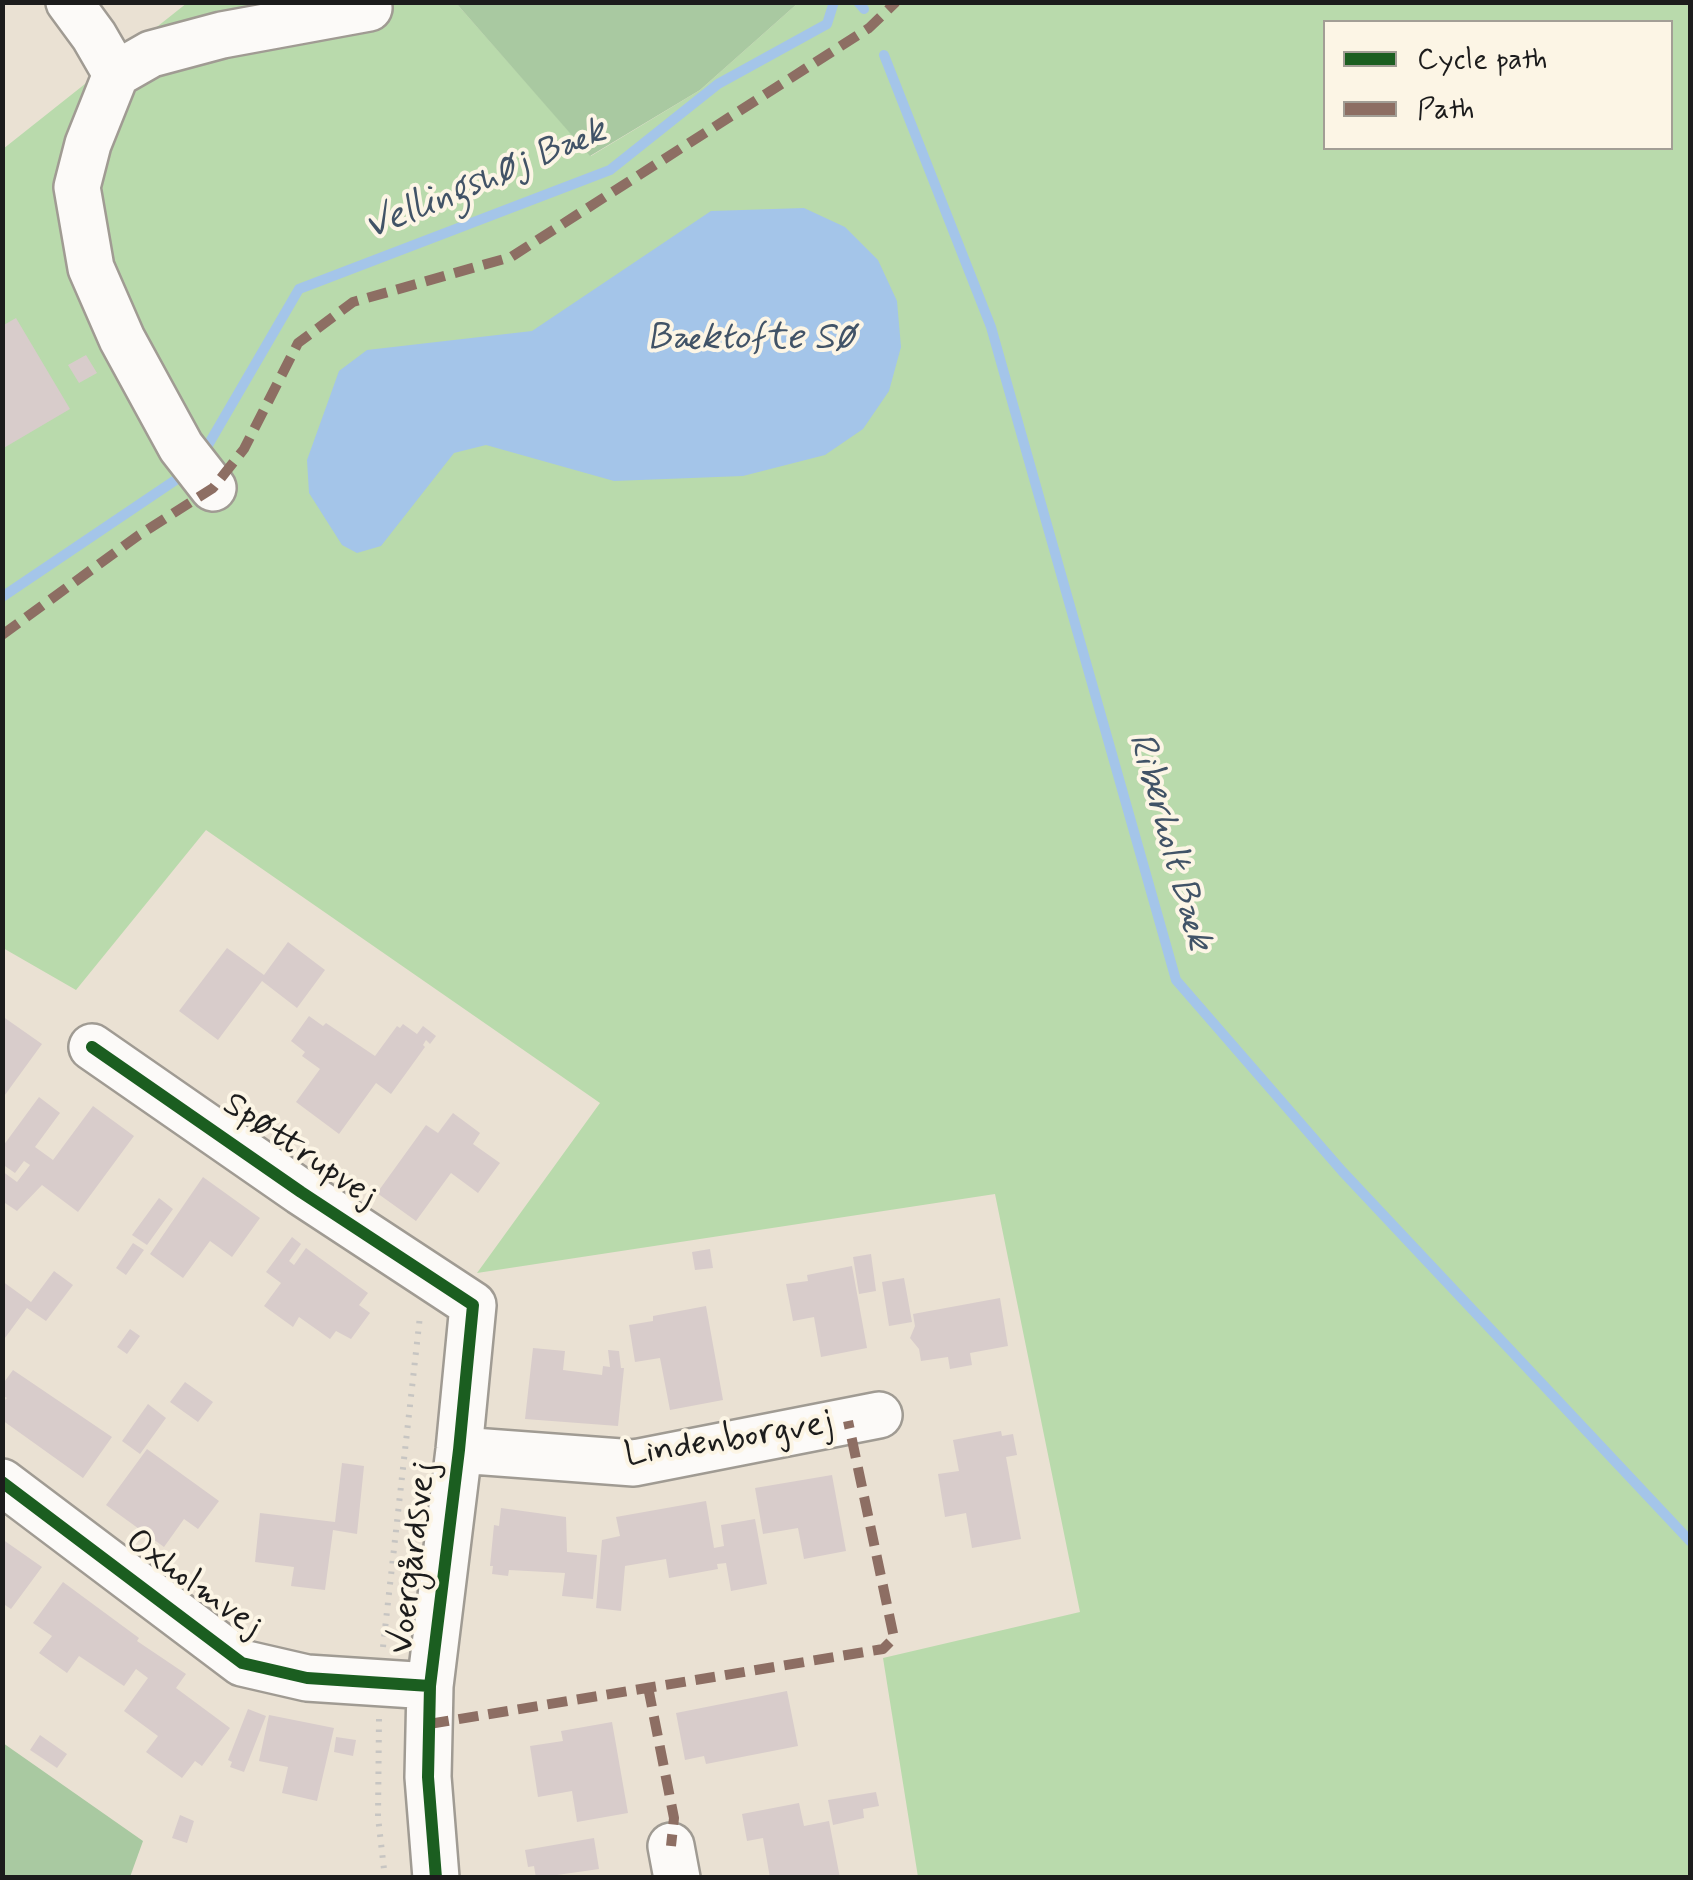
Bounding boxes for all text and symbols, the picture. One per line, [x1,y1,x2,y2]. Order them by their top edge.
legend [1323,20,1673,150]
text: Cycle path [1417,40,1548,79]
text: Path [1417,90,1475,129]
water label: Vellingshøj Bæk [358,110,614,252]
water label: Bæktofte Sø [647,317,855,363]
water label: Riberholt Bæk [1115,728,1221,956]
street label: Spøttrupvej [214,1085,384,1219]
street label: Lindenborgvej [622,1404,836,1478]
street label: Voergårdsvej [382,1459,448,1657]
street label: Oxholmvej [116,1521,270,1649]

